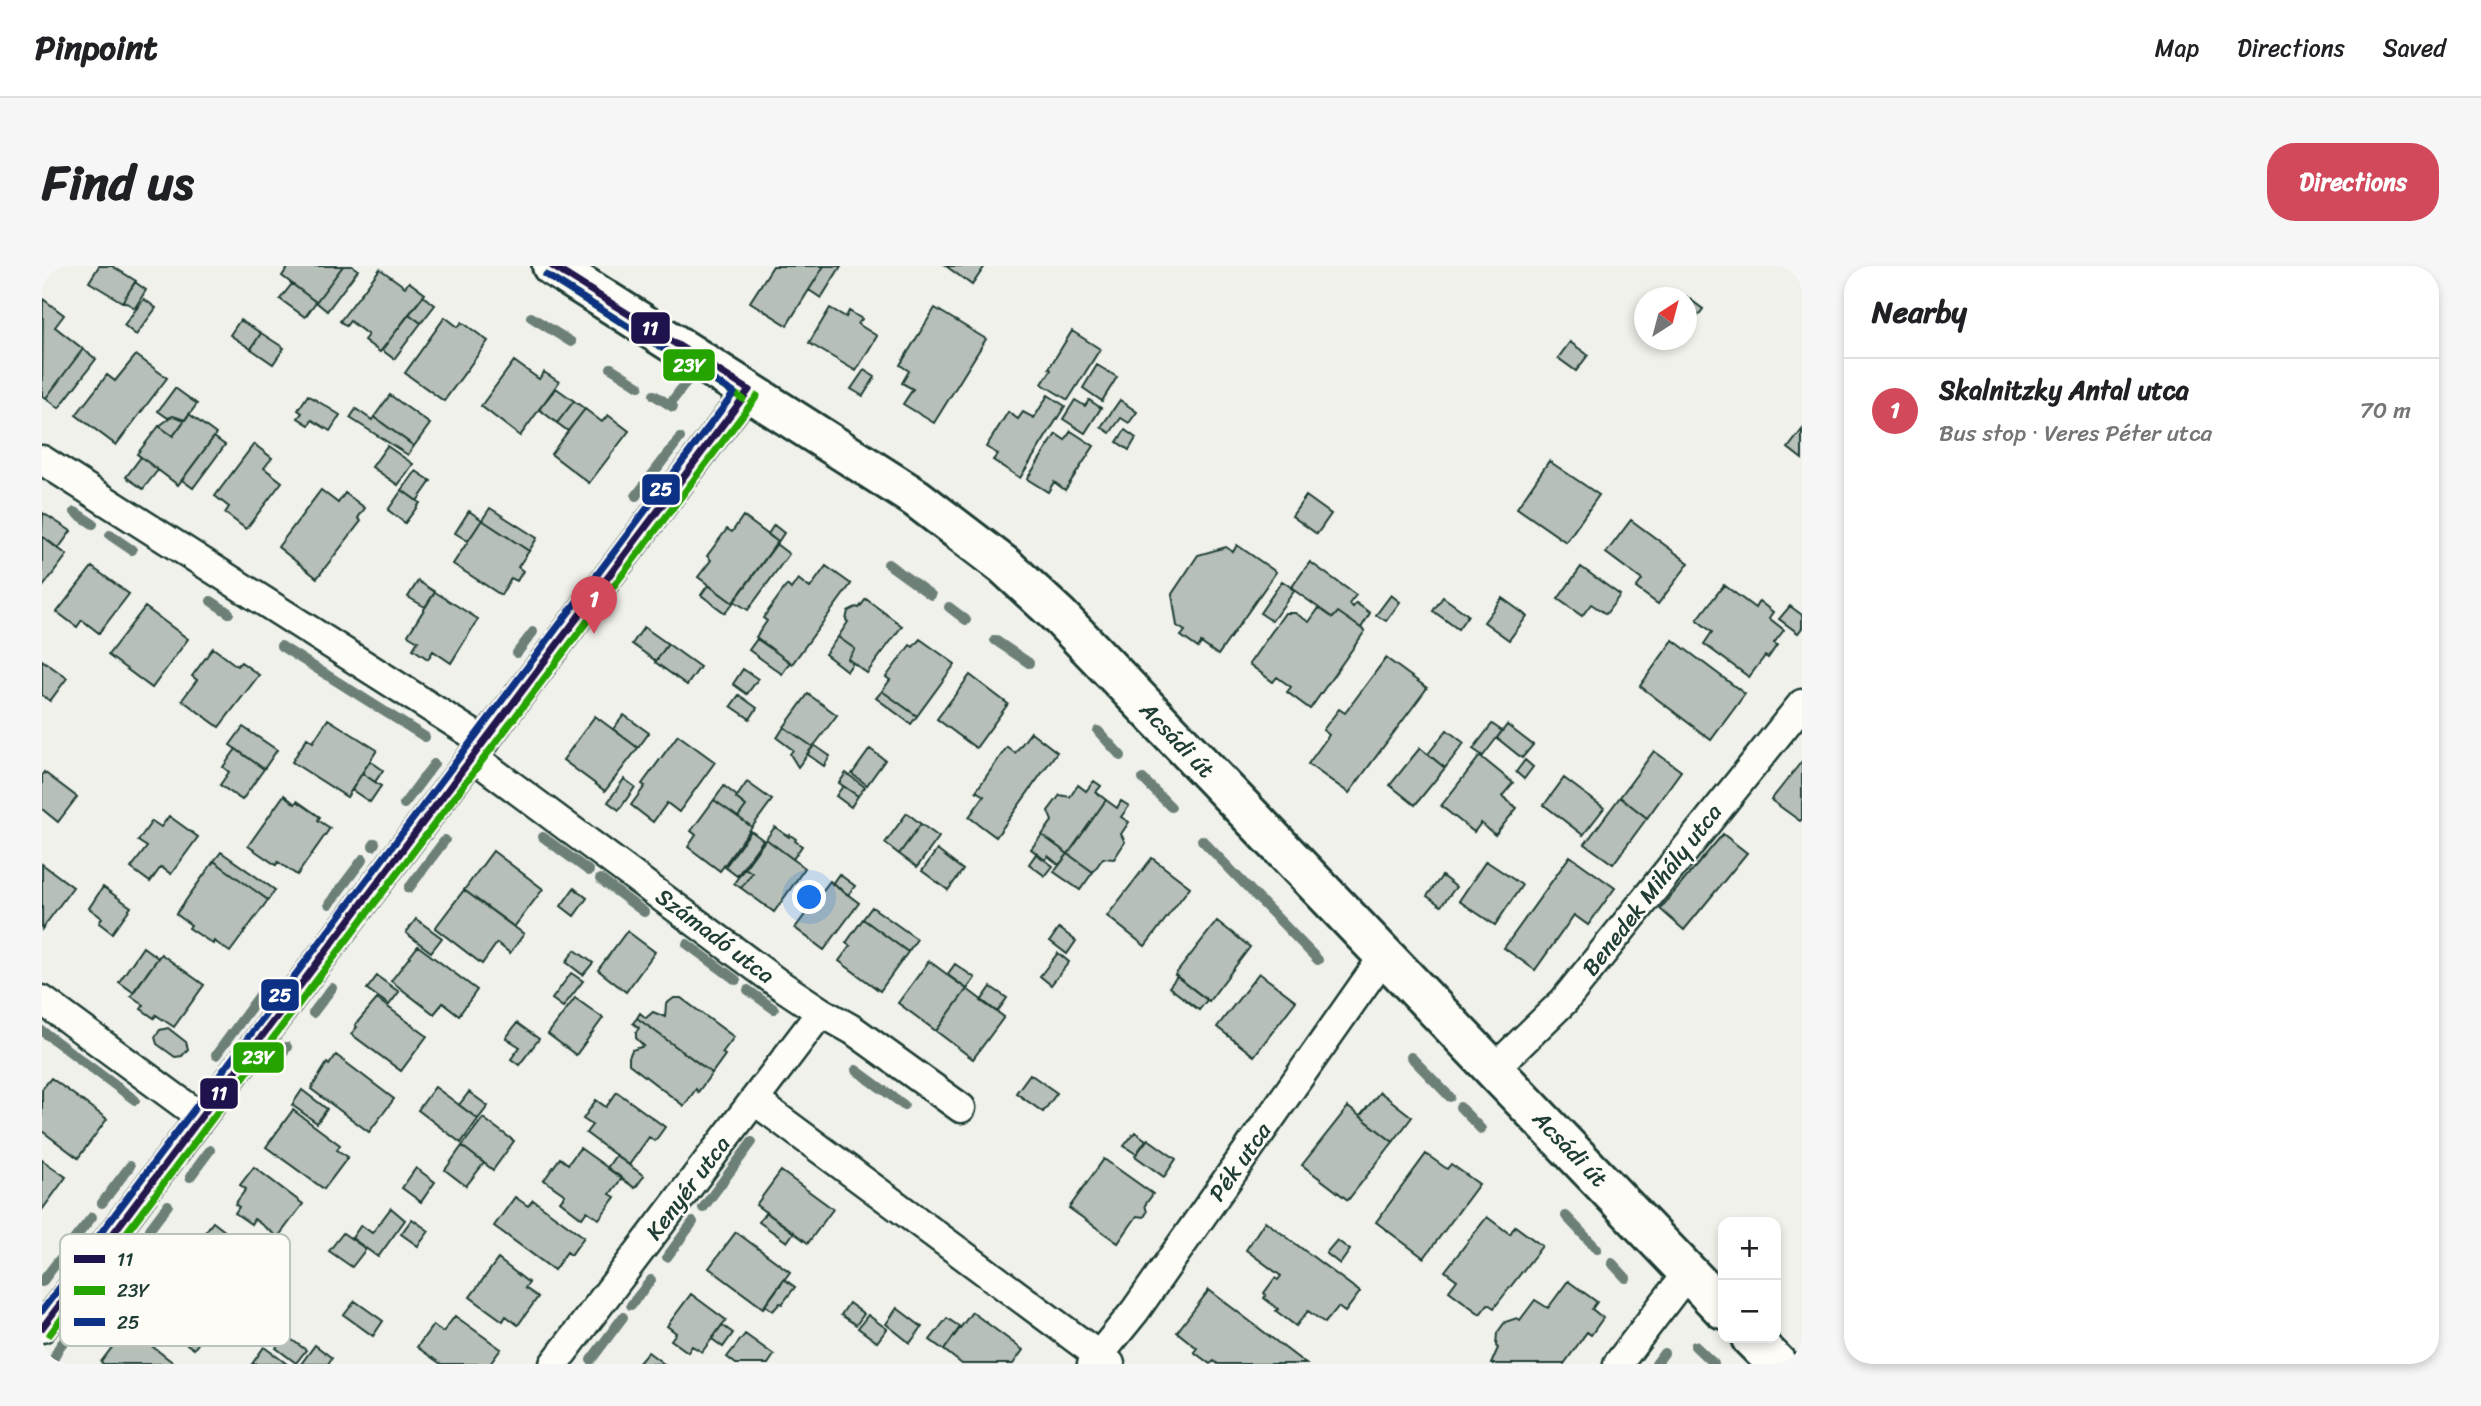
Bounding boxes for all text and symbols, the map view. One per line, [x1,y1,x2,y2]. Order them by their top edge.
text: Pinpoint [35,19,158,77]
text: Map [2155,27,2199,69]
text: Directions [2237,27,2345,69]
text: Saved [2383,27,2446,69]
text: Find us [42,139,194,226]
button: Directions [2267,143,2439,221]
text: Nearby [1872,285,1967,339]
north arrow [1634,287,1697,350]
line badge: 11 [630,311,671,345]
text: 11 [642,312,658,345]
line badge: 23Y [662,348,716,382]
text: 23Y [672,349,706,382]
text: Skalnitzky Antal utca [1939,367,2189,413]
text: 1 [1890,390,1900,431]
text: 70 m [2360,390,2411,431]
text: Bus stop · Veres Péter utca [1939,413,2212,454]
line badge: 25 [641,473,681,506]
text: 25 [649,473,673,506]
pin: 1 [571,576,617,634]
street label: Acsádi út [1128,691,1225,789]
street label: Benedek Mihály utca [1571,794,1733,986]
street label: Számadó utca [646,877,784,995]
your location [792,880,826,914]
line badge: 25 [260,978,300,1012]
text: 25 [268,979,292,1012]
line badge: 23Y [232,1041,285,1074]
text: 23Y [241,1041,275,1074]
line badge: 11 [199,1077,239,1110]
text: 11 [211,1077,227,1110]
street label: Acsádi út [1521,1100,1618,1198]
street label: Pék utca [1198,1113,1283,1210]
street label: Kenyér utca [635,1126,742,1249]
map controls [1718,1217,1781,1343]
button: + [1718,1217,1781,1280]
legend [60,1234,290,1346]
text: 11 [117,1243,133,1276]
text: 23Y [117,1274,150,1307]
button: − [1718,1280,1781,1343]
text: 25 [117,1306,140,1339]

